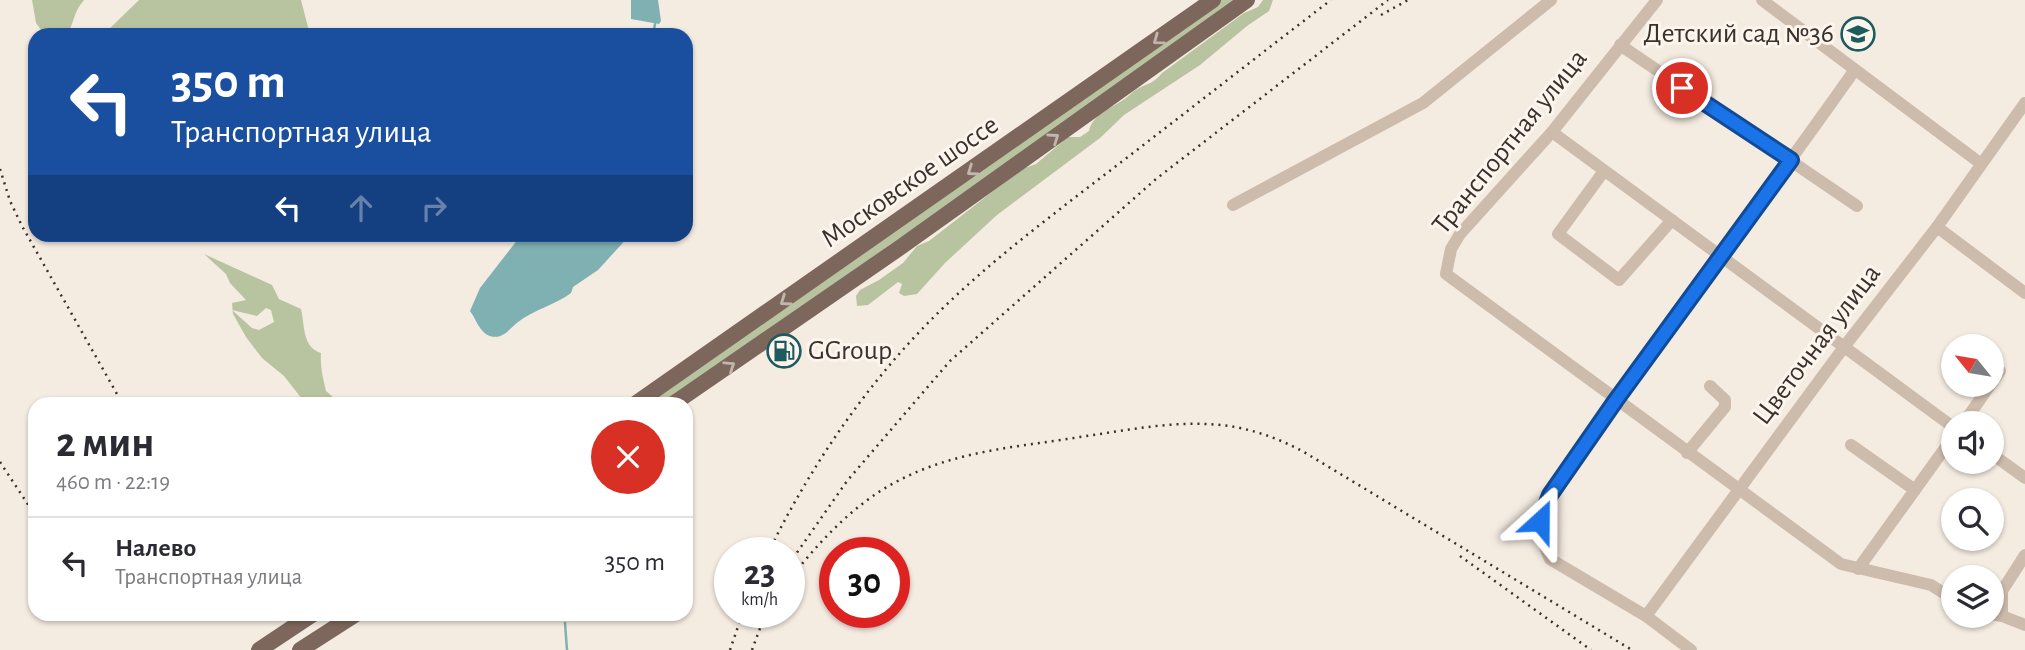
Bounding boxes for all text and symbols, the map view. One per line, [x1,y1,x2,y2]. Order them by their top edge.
school or university icon: Детский сад №36 [1839,15,1877,53]
place label: Детский сад №36 [1644,20,1834,48]
one-way arrow [1153,32,1166,44]
street label: Транспортная улица [1427,44,1593,239]
icon: left [56,56,147,147]
text: 350 m [171,58,286,107]
pin [1652,58,1712,118]
icon: arrive [1663,69,1701,107]
street label: Московское шоссе [816,111,1004,253]
text: Транспортная улица [171,116,432,148]
one-way arrow [1046,134,1059,146]
one-way arrow [966,163,979,176]
icon: left [269,189,307,227]
icon: ahead [342,189,380,227]
icon: right [415,189,453,227]
street label: Цветочная улица [1748,259,1886,430]
one-way arrow [780,293,793,305]
fuel station icon: GGroup [765,332,803,370]
north arrow [1941,334,2004,397]
map controls [1941,334,2004,628]
place label: GGroup [808,337,892,365]
one-way arrow [722,362,735,375]
button: sound [1941,411,2004,474]
button: close [591,420,665,494]
text: 2 мин [56,422,154,464]
text: 460 m · 22:19 [56,471,170,494]
position arrow [1503,484,1577,558]
button: search [1941,488,2004,551]
text: Налево [115,535,196,561]
speed limit sign: 30 [819,537,910,628]
icon: left [56,544,94,582]
text: 350 m [605,549,665,575]
text: 23 [744,556,775,591]
button: layers [1941,565,2004,628]
text: Транспортная улица [115,566,302,589]
text: km/h [741,591,778,609]

